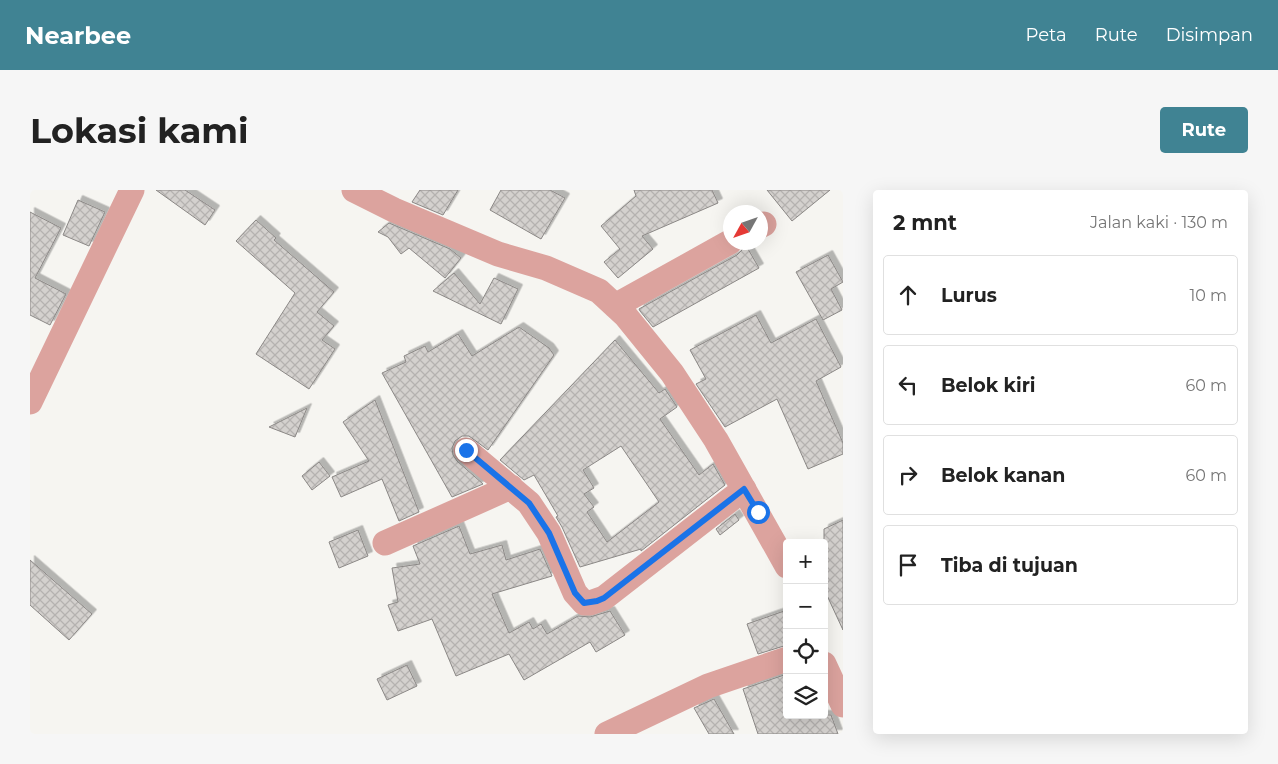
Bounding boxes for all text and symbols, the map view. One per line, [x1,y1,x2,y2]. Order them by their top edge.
text: Nearbee [25,21,131,50]
text: Peta [1026,24,1067,46]
text: Rute [1095,24,1138,46]
text: Disimpan [1166,24,1253,46]
button: Rute [1160,107,1248,153]
text: Lokasi kami [30,109,249,152]
north arrow [723,205,768,250]
text: 2 mnt [893,210,957,235]
text: Jalan kaki · 130 m [1090,213,1228,232]
icon: ahead [894,281,922,309]
text: Lurus [941,284,997,307]
text: 10 m [1189,286,1227,305]
icon: left [894,371,922,399]
text: Belok kiri [941,374,1036,397]
text: 60 m [1185,376,1227,395]
route end [455,439,478,462]
icon: right [894,461,922,489]
text: Belok kanan [941,464,1065,487]
text: 60 m [1185,466,1227,485]
route start [747,501,770,524]
map controls [783,539,828,719]
button: + [783,539,828,584]
icon: arrive [894,551,922,579]
text: Tiba di tujuan [941,554,1078,577]
button: − [783,584,828,629]
button: locate [783,629,828,674]
button: layers [783,674,828,719]

